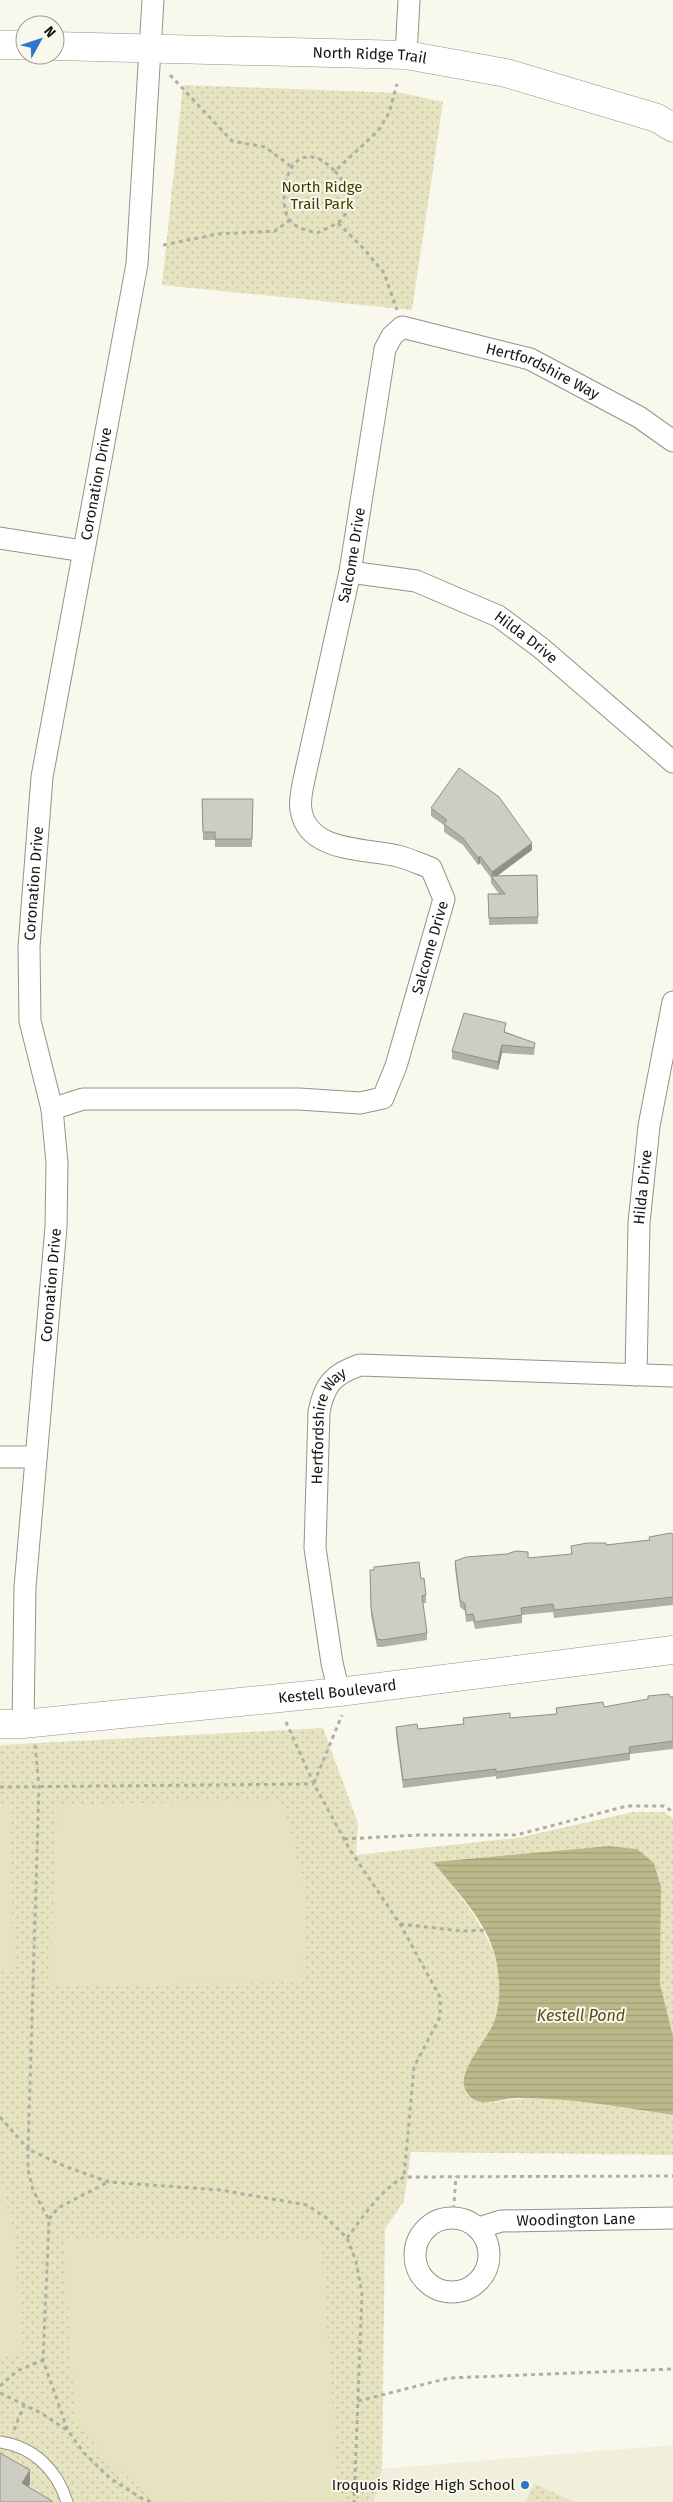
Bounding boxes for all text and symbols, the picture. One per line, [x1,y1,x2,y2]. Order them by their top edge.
north arrow [15,15,65,65]
text: N [40,23,59,41]
street label: North Ridge Trail [312,44,429,68]
park label: North Ridge Trail Park [282,178,363,213]
street label: Hertfordshire Way [484,339,603,404]
street label: Coronation Drive [77,426,116,542]
street label: Salcome Drive [334,506,369,604]
street label: Hilda Drive [491,607,561,667]
street label: Coronation Drive [21,826,47,941]
street label: Salcome Drive [408,899,452,996]
street label: Hilda Drive [630,1149,655,1226]
street label: Coronation Drive [37,1227,65,1343]
street label: Hertfordshire Way [308,1363,350,1485]
street label: Kestell Boulevard [277,1676,397,1707]
water label: Kestell Pond [537,2006,625,2025]
street label: Woodington Lane [516,2210,635,2230]
place label: Iroquois Ridge High School [332,2476,516,2494]
marker: Iroquois Ridge High School [519,2479,531,2491]

